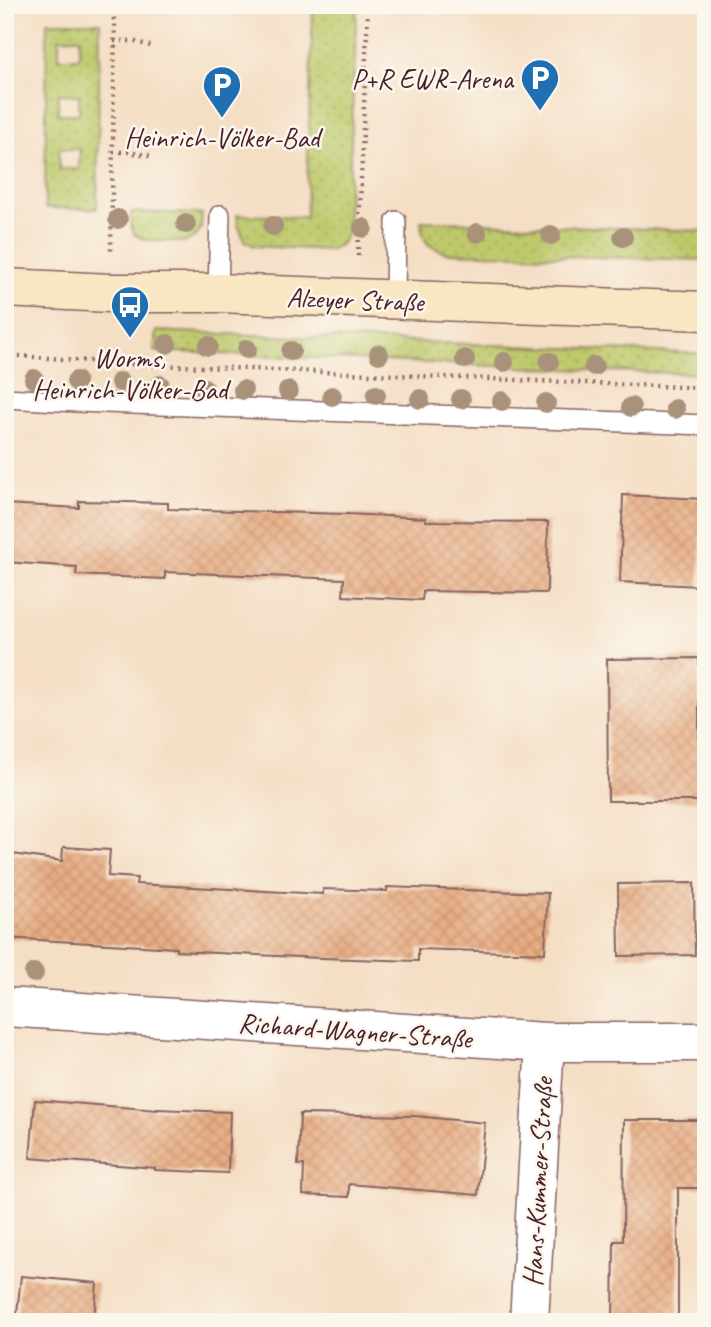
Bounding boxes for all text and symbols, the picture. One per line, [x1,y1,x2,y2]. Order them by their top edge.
parking icon: P+R EWR-Arena [519,57,561,112]
place label: P+R EWR-Arena [351,61,515,96]
parking icon: Heinrich-Völker-Bad [201,64,243,119]
place label: Heinrich-Völker-Bad [124,120,324,155]
street label: Alzeyer Straße [286,280,426,319]
bus stop icon: Worms, Heinrich-Völker-Bad [109,284,151,339]
place label: Worms, Heinrich-Völker-Bad [32,340,232,407]
street label: Richard-Wagner-Straße [237,1005,475,1056]
street label: Hans-Kummer-Straße [515,1075,561,1287]

